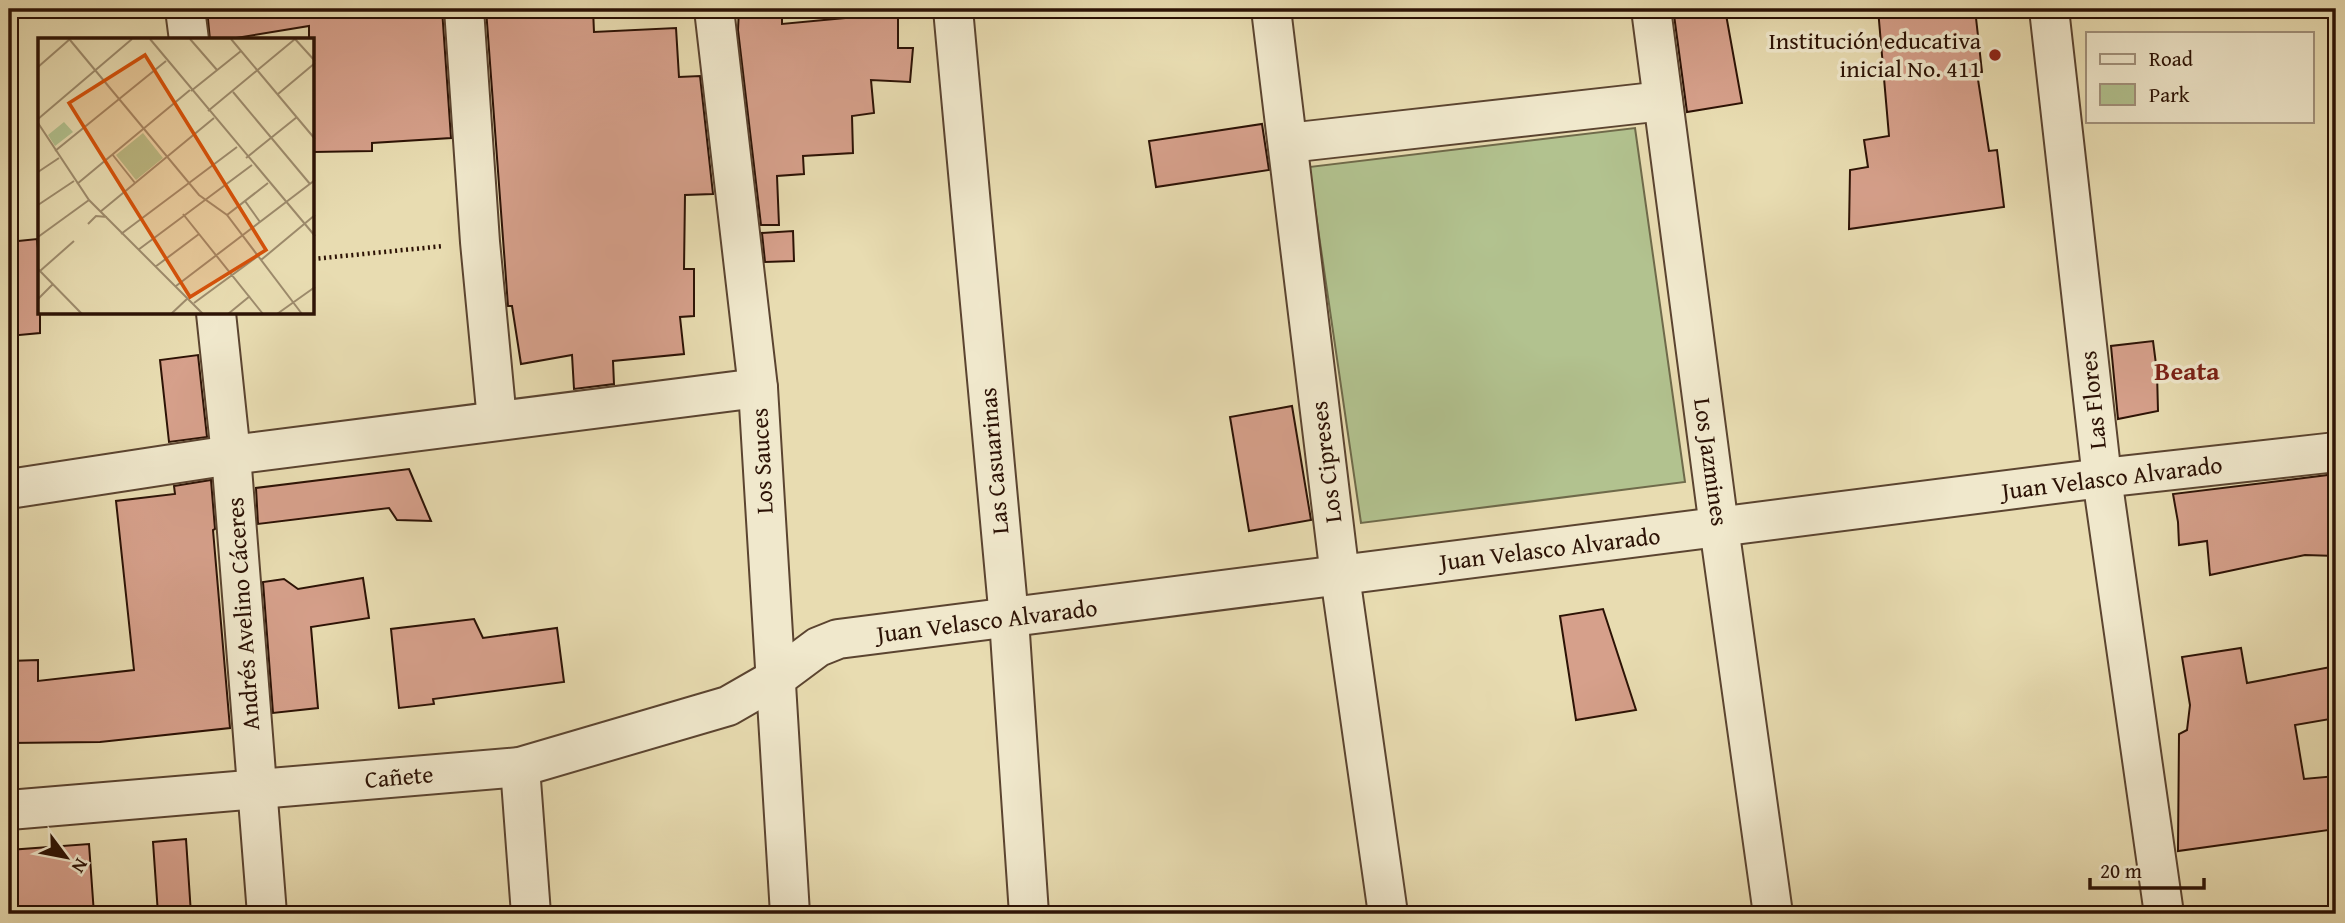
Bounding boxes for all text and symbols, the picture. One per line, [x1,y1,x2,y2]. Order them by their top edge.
place label: Institución educativa inicial No. 411 [1768,23,1982,86]
legend [2086,32,2314,122]
inset map [38,38,315,315]
text: Road [2149,43,2194,74]
marker: Institución educativa inicial No. 411 [1987,47,2003,63]
text: Park [2149,79,2190,110]
street label: Las Flores [2070,349,2115,451]
district label: Beata [2154,351,2220,390]
street label: Las Casuarinas [970,386,1017,536]
street label: Los Jazmines [1685,396,1738,528]
street label: Los Cipreses [1301,399,1350,525]
street label: Los Sauces [741,407,782,515]
street label: Juan Velasco Alvarado [1997,447,2224,509]
street label: Andrés Avelino Cáceres [217,496,268,732]
street label: Juan Velasco Alvarado [1435,518,1662,580]
street label: Juan Velasco Alvarado [872,590,1099,652]
street label: Cañete [363,756,435,797]
north arrow [32,822,102,892]
scale bar [2090,846,2203,890]
text: N [65,853,96,879]
text: 20 m [2100,855,2142,886]

